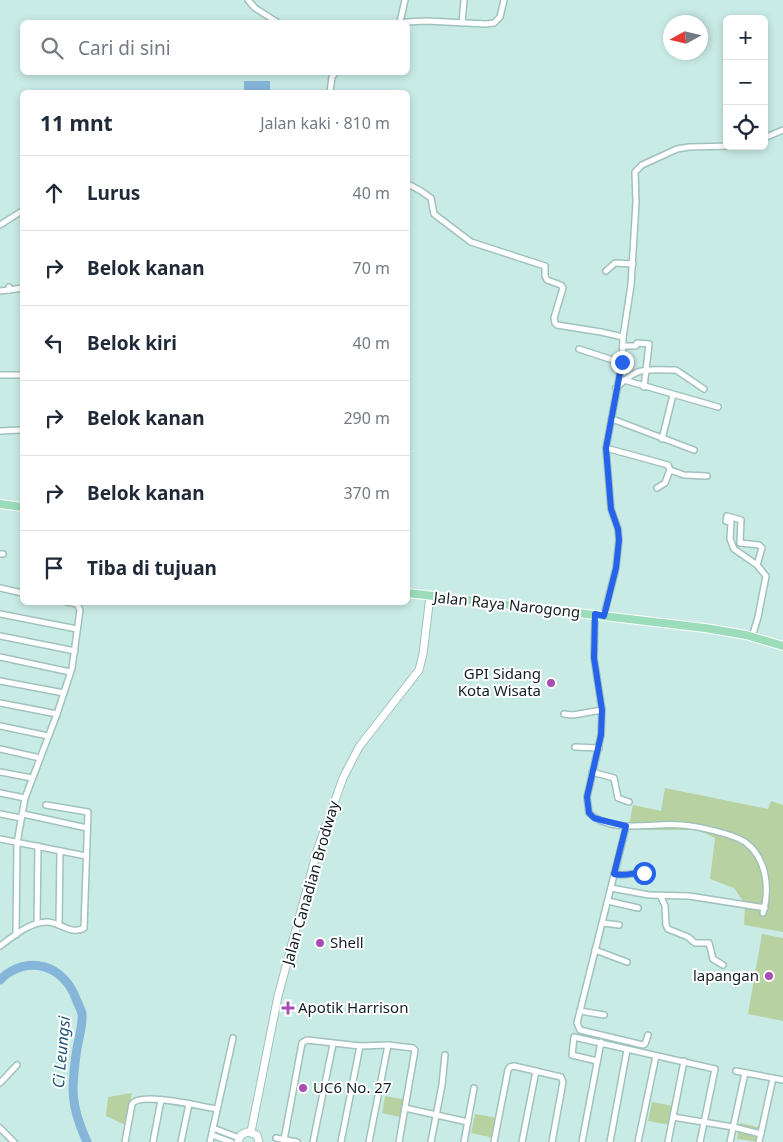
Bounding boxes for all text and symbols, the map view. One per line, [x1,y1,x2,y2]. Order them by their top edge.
north arrow [663,15,708,60]
map controls [723,15,768,150]
button: + [723,15,768,60]
search box [20,20,410,75]
icon: search [38,34,66,62]
text: Cari di sini [78,35,171,61]
button: − [723,60,768,105]
button: locate [723,105,768,150]
text: 11 mnt [40,109,113,137]
text: Jalan kaki · 810 m [260,112,390,134]
icon: ahead [40,179,68,207]
text: Lurus [87,180,140,206]
text: 40 m [353,182,390,204]
icon: right [40,254,68,282]
text: Belok kanan [87,255,204,281]
text: 70 m [353,257,390,279]
icon: left [40,329,68,357]
text: Belok kiri [87,330,177,356]
text: 40 m [353,332,390,354]
route end [611,351,634,374]
icon: right [40,404,68,432]
text: Belok kanan [87,405,204,431]
text: 290 m [343,407,390,429]
icon: right [40,479,68,507]
text: Belok kanan [87,480,204,506]
text: 370 m [343,482,390,504]
icon: arrive [40,554,68,582]
text: Tiba di tujuan [87,555,217,581]
street label: Jalan Raya Narogong [431,586,581,622]
place label: GPI Sidang Kota Wisata [458,663,541,700]
marker: GPI Sidang Kota Wisata [545,677,557,689]
street label: Jalan Canadian Brodway [276,798,343,969]
route start [633,862,656,885]
place label: Shell [330,932,364,952]
marker: Shell [314,937,326,949]
place label: lapangan [693,965,759,985]
marker: lapangan [763,970,775,982]
place label: Apotik Harrison [298,997,408,1017]
marker: Apotik Harrison [282,1002,294,1014]
water label: Ci Leungsi [47,1014,75,1089]
place label: UC6 No. 27 [313,1077,391,1097]
marker: UC6 No. 27 [297,1082,309,1094]

